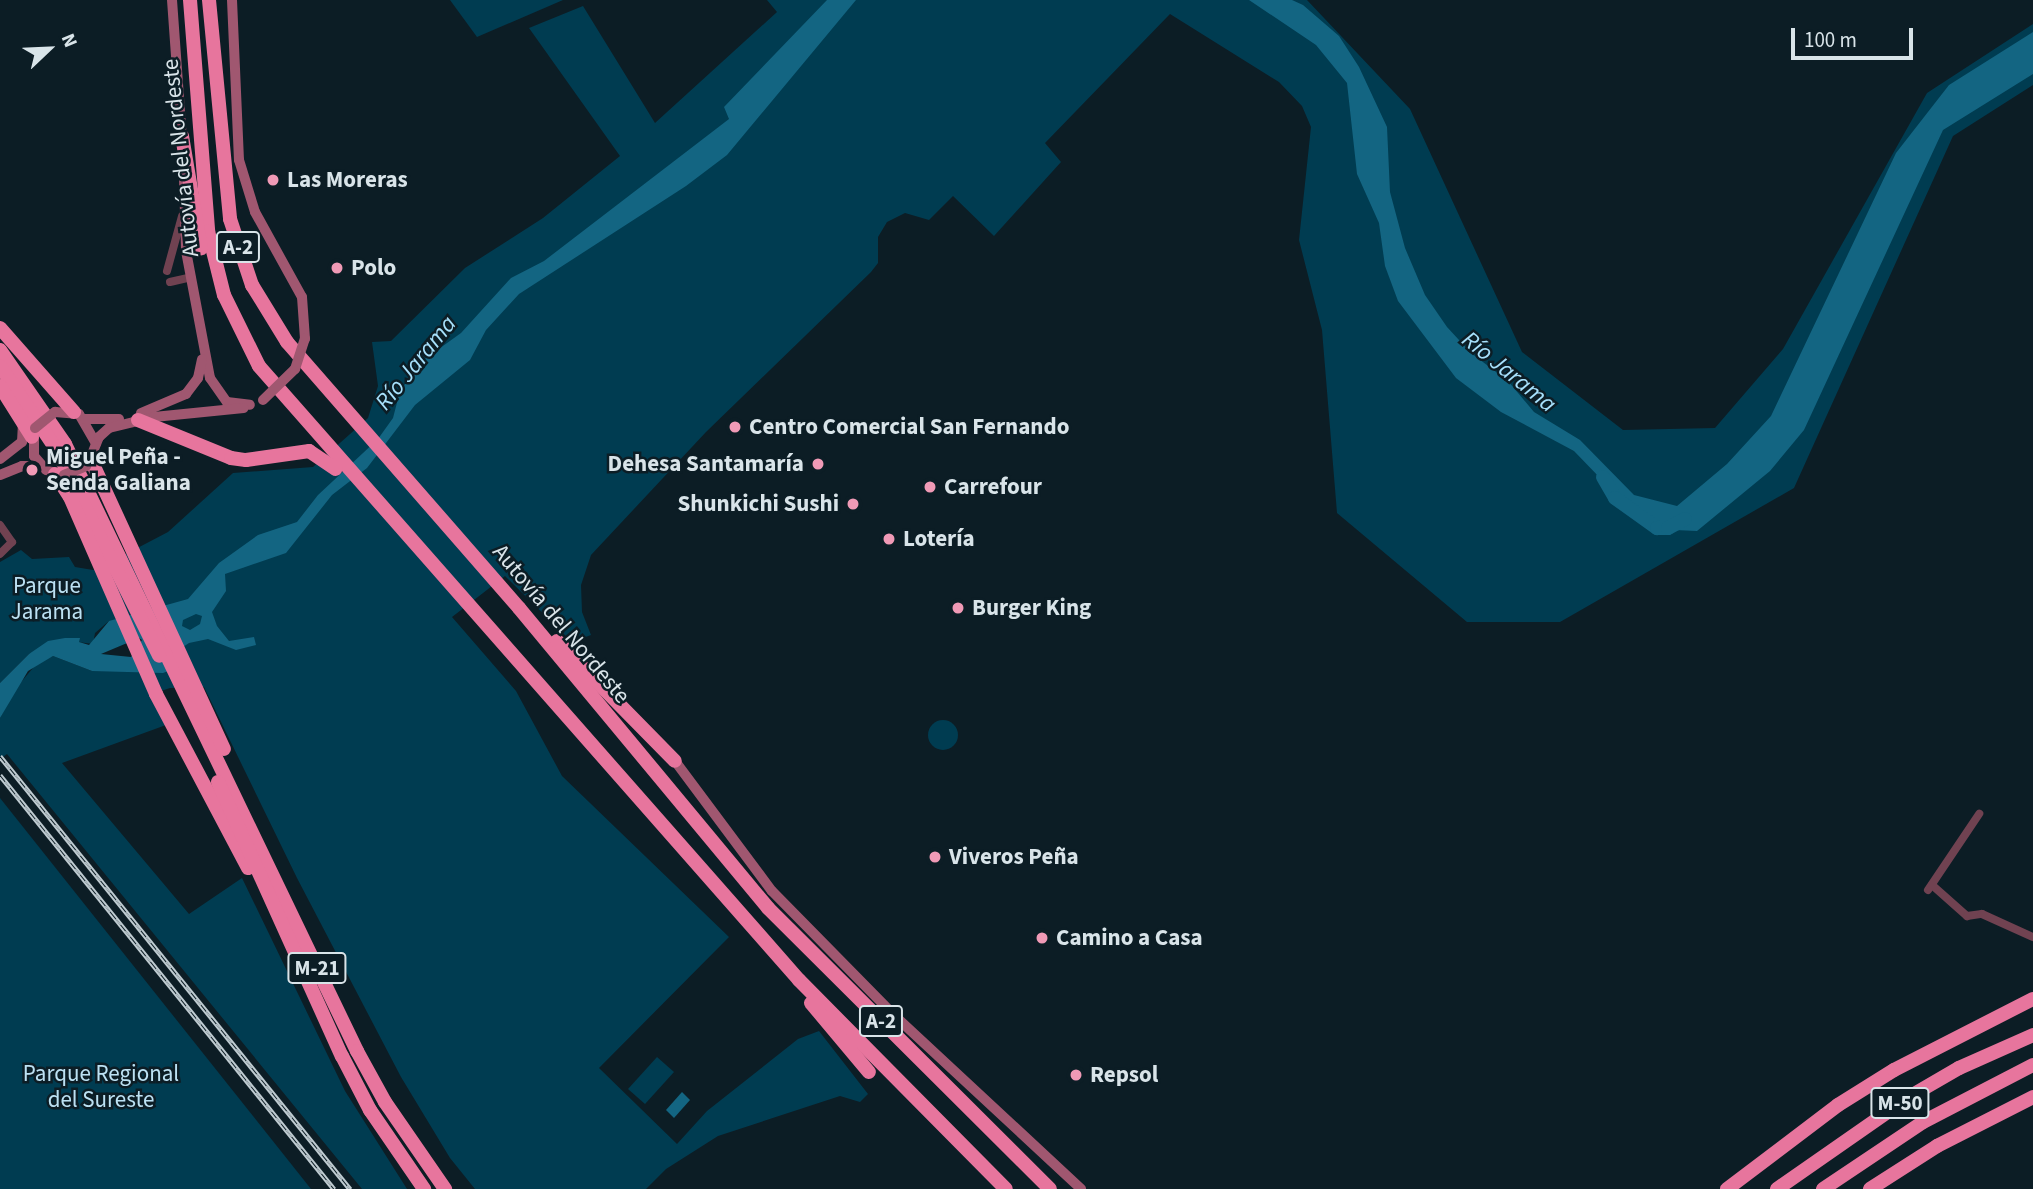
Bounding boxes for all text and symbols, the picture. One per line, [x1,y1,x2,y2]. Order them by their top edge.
north arrow [14,14,84,84]
scale bar [1795,14,1918,58]
text: 100 m [1804,25,1857,55]
text: N [54,29,84,52]
street label: Autovía del Nordeste [157,57,205,259]
place label: Las Moreras [287,166,408,194]
marker: Las Moreras [265,172,281,188]
road number: A-2 [215,230,261,264]
place label: Polo [351,254,396,282]
marker: Polo [329,260,345,276]
water label: Río Jarama [369,310,463,416]
water label: Río Jarama [1456,325,1562,419]
place label: Centro Comercial San Fernando [749,413,1069,441]
marker: Centro Comercial San Fernando [727,419,743,435]
place label: Miguel Peña - Senda Galiana [46,443,191,497]
place label: Dehesa Santamaría [608,450,804,478]
marker: Dehesa Santamaría [810,456,826,472]
marker: Miguel Peña - Senda Galiana [24,462,40,478]
place label: Carrefour [944,473,1042,501]
marker: Carrefour [922,479,938,495]
place label: Shunkichi Sushi [678,490,839,518]
marker: Shunkichi Sushi [845,496,861,512]
place label: Lotería [903,525,975,553]
marker: Lotería [881,531,897,547]
street label: Autovía del Nordeste [486,539,636,709]
park label: Parque Jarama [11,572,83,626]
place label: Burger King [972,594,1091,622]
marker: Burger King [950,600,966,616]
place label: Viveros Peña [949,843,1079,871]
marker: Viveros Peña [927,849,943,865]
place label: Camino a Casa [1056,924,1203,952]
marker: Camino a Casa [1034,930,1050,946]
road number: M-21 [287,950,347,986]
road number: A-2 [858,1004,904,1038]
park label: Parque Regional del Sureste [23,1060,179,1114]
place label: Repsol [1090,1061,1158,1089]
marker: Repsol [1068,1067,1084,1083]
road number: M-50 [1870,1086,1930,1120]

